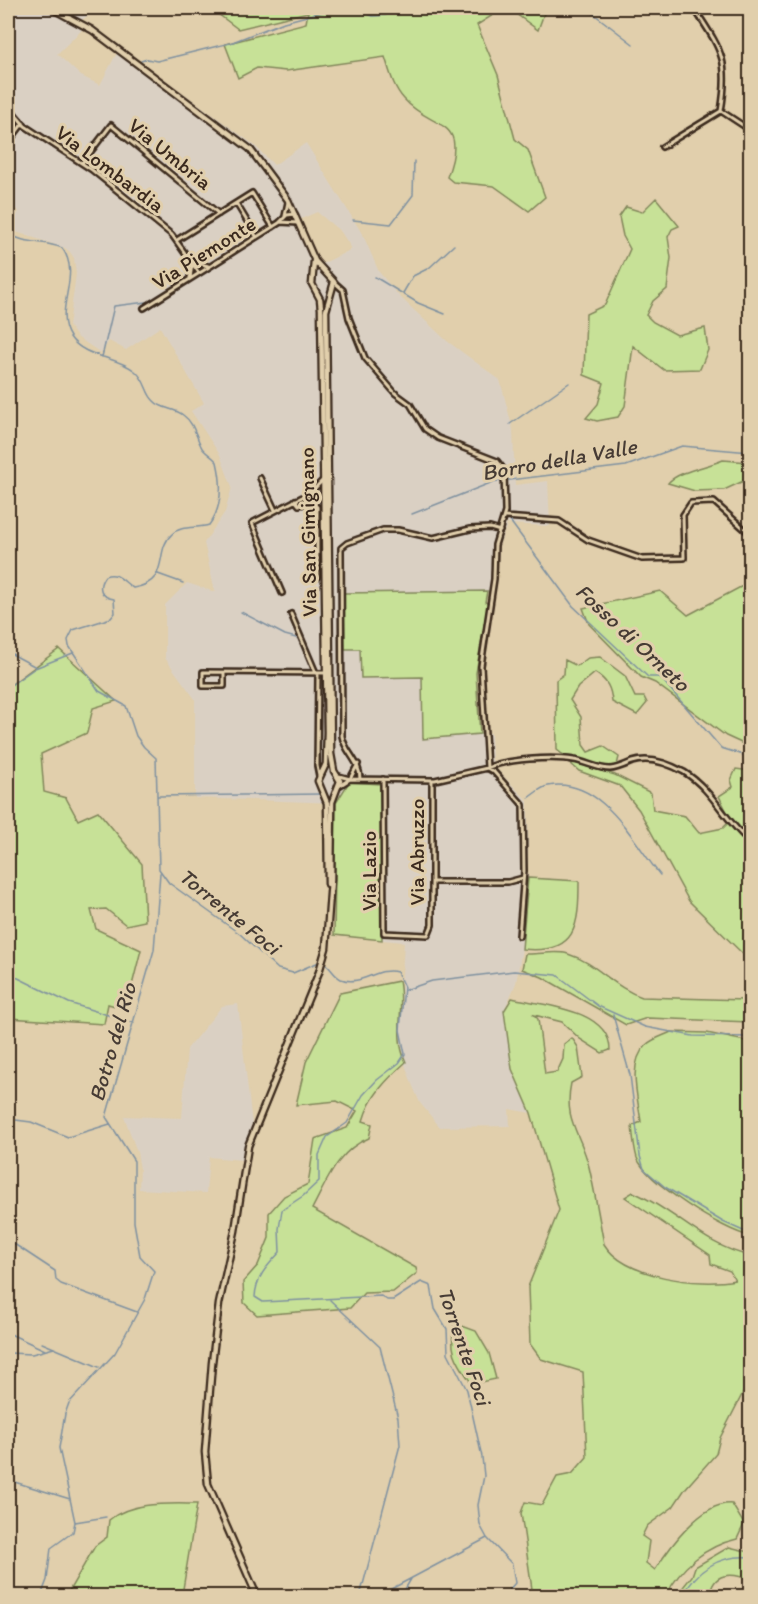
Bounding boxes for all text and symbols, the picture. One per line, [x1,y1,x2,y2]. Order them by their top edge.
street label: Via Umbria [124,112,217,195]
street label: Via Lombardia [51,120,170,218]
street label: Via Piemonte [147,211,260,294]
water label: Borro della Valle [479,432,640,486]
street label: Via San Gimignano [294,447,321,617]
water label: Fosso di Orneto [570,578,696,698]
street label: Via Abruzzo [404,799,429,905]
street label: Via Lazio [356,831,381,911]
water label: Torrente Foci [174,862,288,962]
water label: Botro del Rio [83,979,142,1104]
water label: Torrente Foci [432,1284,498,1411]

